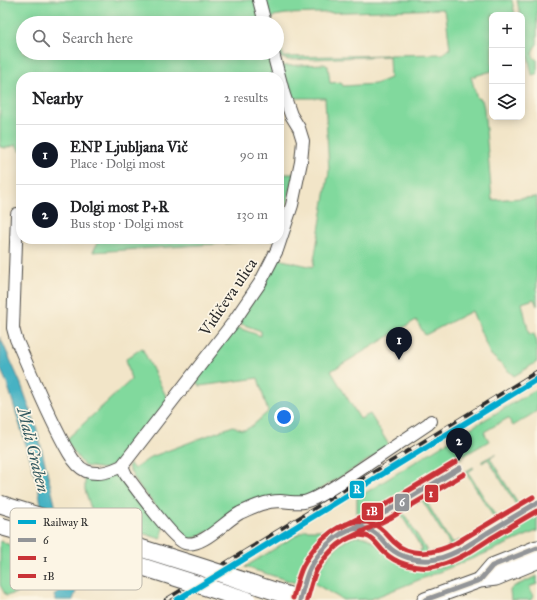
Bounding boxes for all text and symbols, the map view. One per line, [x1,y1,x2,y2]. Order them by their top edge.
map controls [489,12,525,120]
button: + [489,12,525,48]
search box [16,16,284,60]
icon: search [30,27,52,49]
text: Search here [62,29,133,47]
button: − [489,48,525,84]
button: layers [489,84,525,120]
text: Nearby [32,88,83,109]
text: 2 results [224,90,268,106]
text: ENP Ljubljana Vič [70,138,188,156]
text: 1 [42,147,48,163]
text: 90 m [240,147,268,163]
text: Place · Dolgi most [70,156,165,172]
text: Dolgi most P+R [70,198,169,216]
text: 2 [42,207,48,223]
text: 130 m [236,207,268,223]
text: Bus stop · Dolgi most [70,216,184,232]
street label: Vidičeva ulica [194,254,261,340]
pin: 1 [386,327,412,360]
water label: Mali Graben [12,403,54,495]
your location [274,407,294,427]
pin: 2 [446,428,472,461]
line badge: R [349,480,365,499]
text: R [353,483,362,496]
line badge: 1 [424,484,439,503]
text: 1 [429,487,434,500]
line badge: 6 [394,493,410,512]
text: 6 [399,496,406,509]
line badge: 1B [361,502,384,521]
text: 1B [366,505,378,518]
legend [10,508,142,590]
text: Railway R [43,516,88,529]
text: 6 [43,534,49,547]
text: 1 [43,552,47,565]
text: 1B [43,570,55,583]

